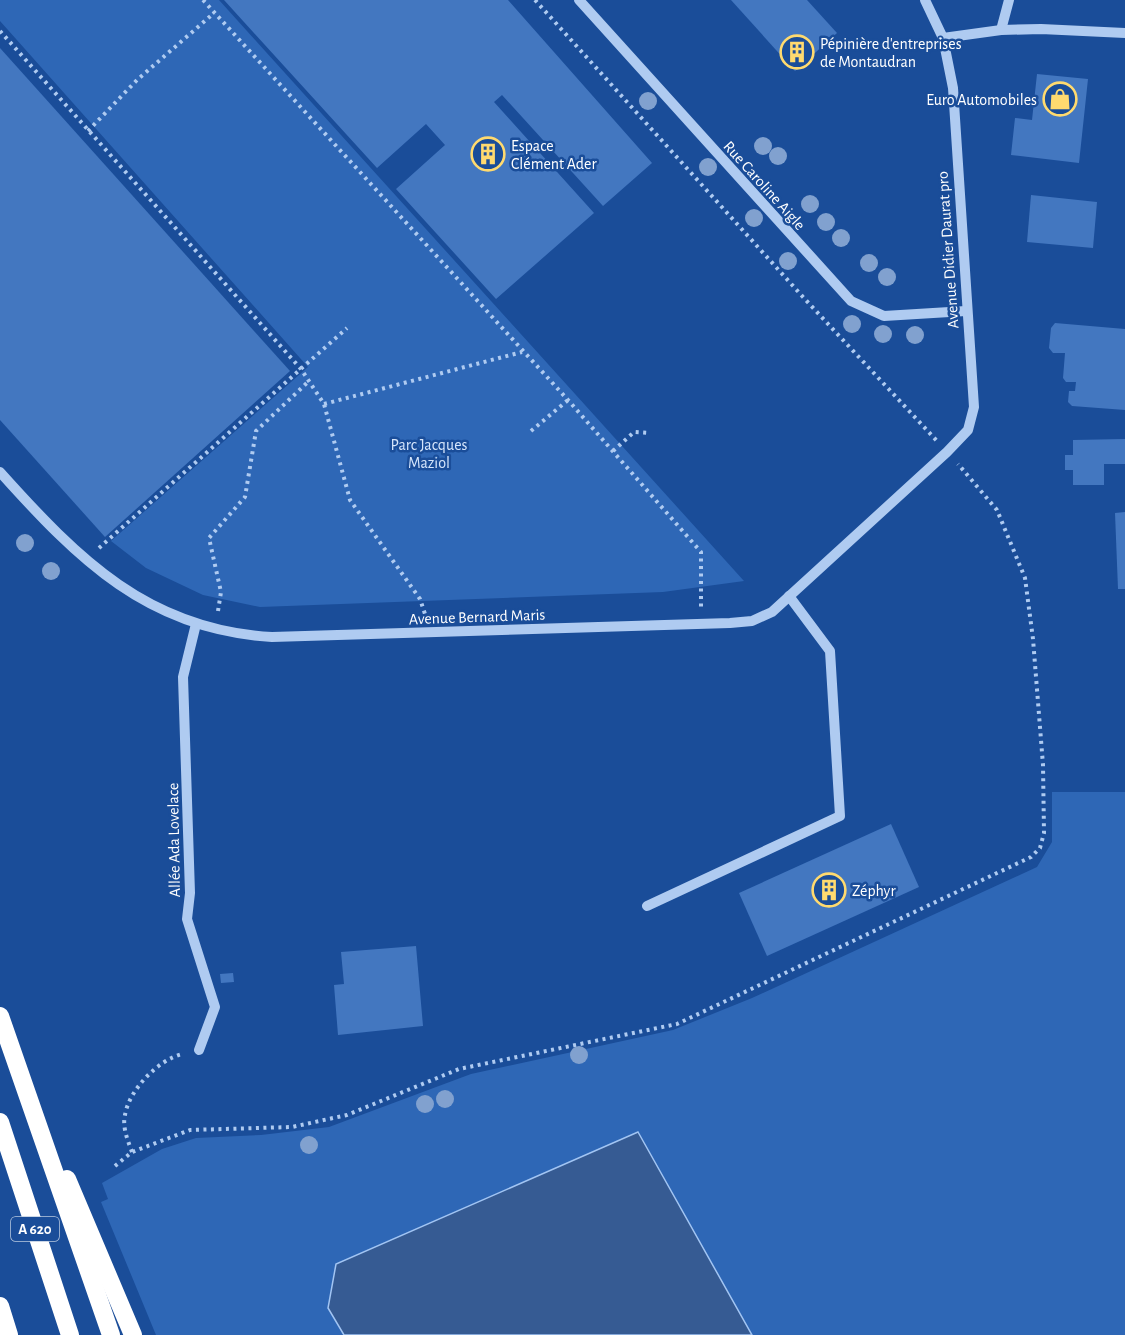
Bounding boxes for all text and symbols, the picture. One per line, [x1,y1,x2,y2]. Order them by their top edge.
building icon: Pépinière d'entreprises de Montaudran [779,34,815,70]
place label: Pépinière d'entreprises de Montaudran [820,36,962,70]
shop icon: Euro Automobiles [1042,81,1078,117]
place label: Euro Automobiles [926,92,1037,108]
building icon: Espace Clément Ader [470,136,506,172]
place label: Espace Clément Ader [511,138,597,172]
street label: Rue Caroline Aigle [720,138,808,233]
street label: Avenue Didier Daurat pro [935,171,961,329]
park label: Parc Jacques Maziol [391,437,468,471]
street label: Avenue Bernard Maris [409,607,546,627]
street label: Allée Ada Lovelace [165,783,183,897]
building icon: Zéphyr [811,872,847,908]
place label: Zéphyr [852,883,896,900]
road number: A 620 [11,1217,59,1241]

